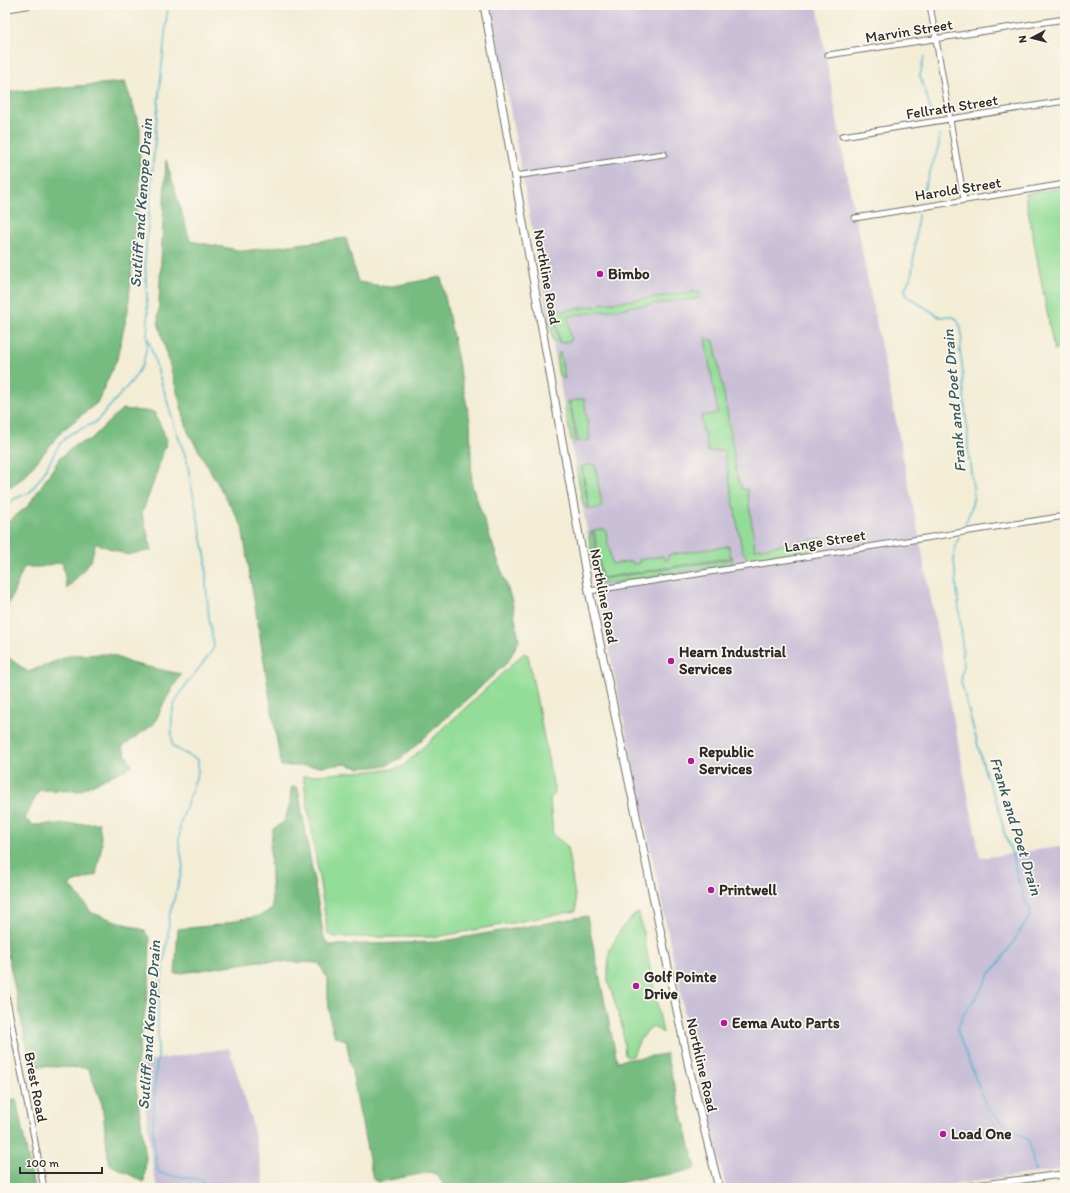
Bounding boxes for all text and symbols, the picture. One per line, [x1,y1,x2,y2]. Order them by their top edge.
street label: Marvin Street [864,15,954,47]
north arrow [1012,18,1052,58]
text: N [1016,35,1029,44]
street label: Fellrath Street [905,91,1000,123]
water label: Sutliff and Kenope Drain [126,117,156,288]
street label: Harold Street [914,173,1003,205]
street label: Northline Road [530,228,564,326]
place label: Bimbo [608,265,650,283]
marker: Bimbo [595,269,605,279]
water label: Frank and Poet Drain [938,328,970,473]
street label: Lange Street [783,526,867,556]
street label: Northline Road [586,547,622,645]
place label: Hearn Industrial Services [679,643,787,678]
marker: Hearn Industrial Services [666,656,676,666]
place label: Republic Services [699,743,754,778]
water label: Frank and Poet Drain [986,755,1046,898]
marker: Republic Services [686,756,696,766]
place label: Printwell [719,881,778,899]
marker: Printwell [706,885,716,895]
water label: Sutliff and Kenope Drain [134,939,164,1110]
place label: Golf Pointe Drive [644,968,717,1003]
marker: Golf Pointe Drive [631,981,641,991]
place label: Eema Auto Parts [732,1014,840,1032]
street label: Northline Road [682,1016,722,1114]
marker: Eema Auto Parts [719,1018,729,1028]
street label: Brest Road [20,1050,52,1125]
place label: Load One [951,1125,1011,1143]
marker: Load One [938,1129,948,1139]
scale bar [20,1149,102,1175]
text: 100 m [26,1156,59,1170]

